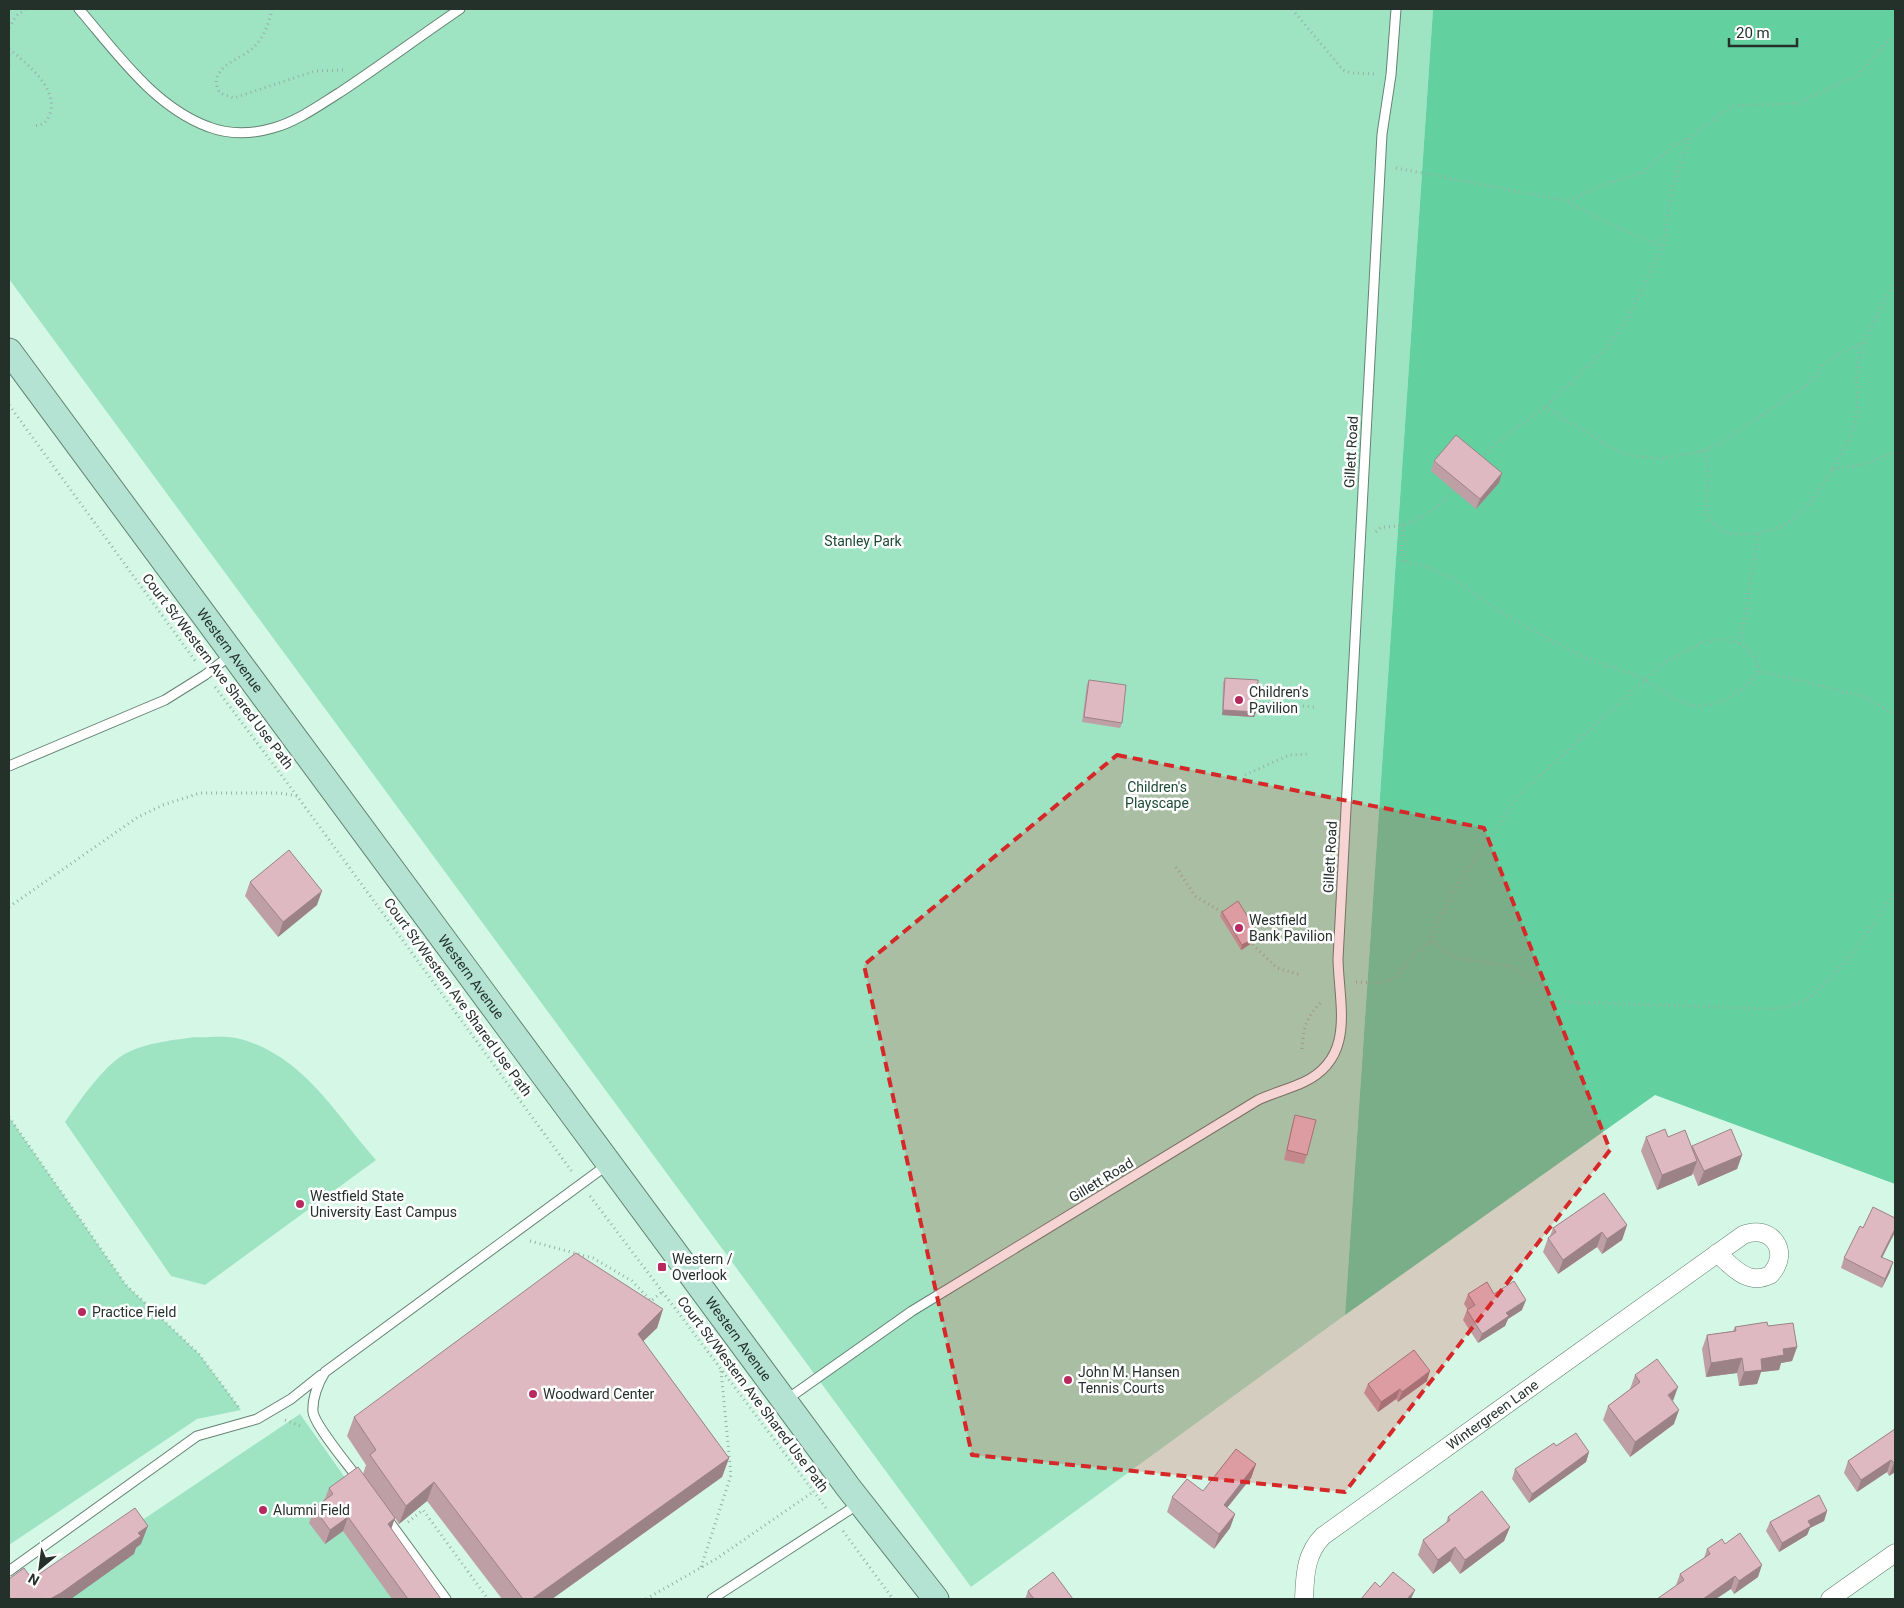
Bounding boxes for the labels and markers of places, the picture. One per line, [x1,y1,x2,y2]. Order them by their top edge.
place label: Children's Pavilion [1249,684,1309,716]
marker: Children's Pavilion [1233,694,1245,706]
place label: Westfield Bank Pavilion [1249,912,1333,944]
marker: Westfield Bank Pavilion [1233,922,1245,934]
place label: Westfield State University East Campus [310,1188,457,1220]
marker: Westfield State University East Campus [294,1198,306,1210]
place label: Western / Overlook [672,1251,733,1283]
marker: Western / Overlook [656,1261,668,1273]
place label: Practice Field [92,1304,176,1320]
marker: Practice Field [76,1306,88,1318]
place label: John M. Hansen Tennis Courts [1078,1364,1180,1396]
marker: John M. Hansen Tennis Courts [1062,1374,1074,1386]
place label: Woodward Center [543,1386,654,1402]
marker: Woodward Center [527,1388,539,1400]
place label: Alumni Field [273,1502,350,1518]
marker: Alumni Field [257,1504,269,1516]

